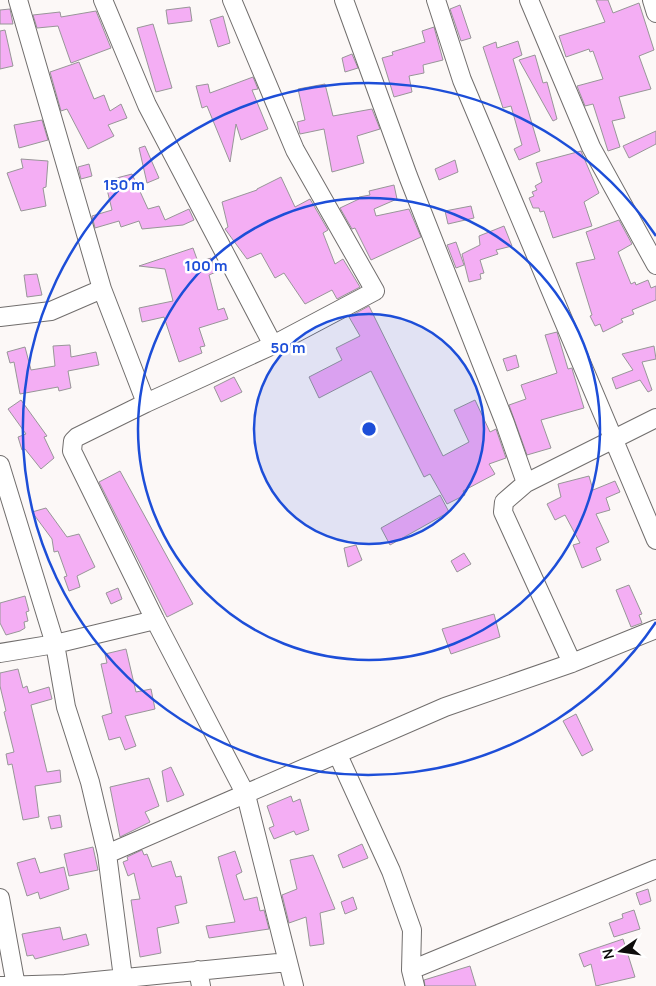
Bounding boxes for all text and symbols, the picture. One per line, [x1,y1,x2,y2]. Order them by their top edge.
text: 150 m [103,174,145,195]
text: 100 m [185,255,227,276]
text: 50 m [270,337,306,358]
centre of rings [360,420,378,438]
north arrow [596,926,646,976]
text: N [597,947,618,961]

